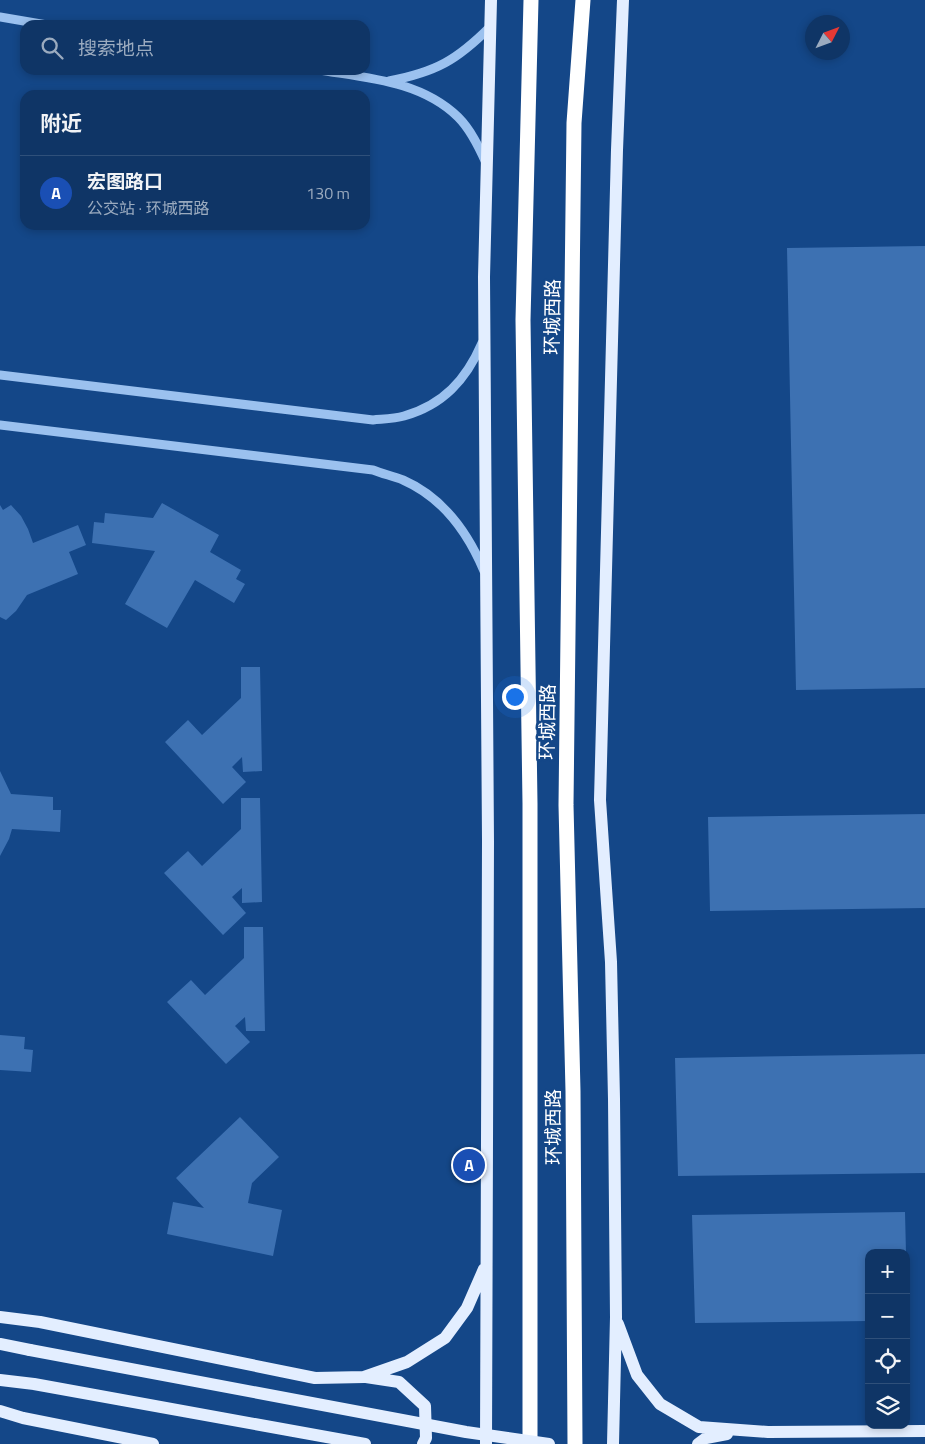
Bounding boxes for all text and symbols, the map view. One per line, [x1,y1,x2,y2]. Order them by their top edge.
north arrow [805,15,850,60]
search box [20,20,370,75]
text: 搜索地点 [78,33,154,62]
icon: search [38,34,66,62]
text: 附近 [40,107,82,139]
text: 宏图路口 [87,166,163,195]
text: A [51,181,61,205]
text: 130 m [306,181,350,205]
text: 公交站 · 环城西路 [87,196,210,220]
street label: 环城西路 [536,279,567,355]
your location [502,684,528,710]
street label: 环城西路 [531,684,562,760]
street label: 环城西路 [538,1089,567,1165]
pin: A [453,1146,485,1184]
map controls [865,1249,910,1429]
button: + [865,1249,910,1294]
button: − [865,1294,910,1339]
button: locate [865,1339,910,1384]
button: layers [865,1384,910,1429]

